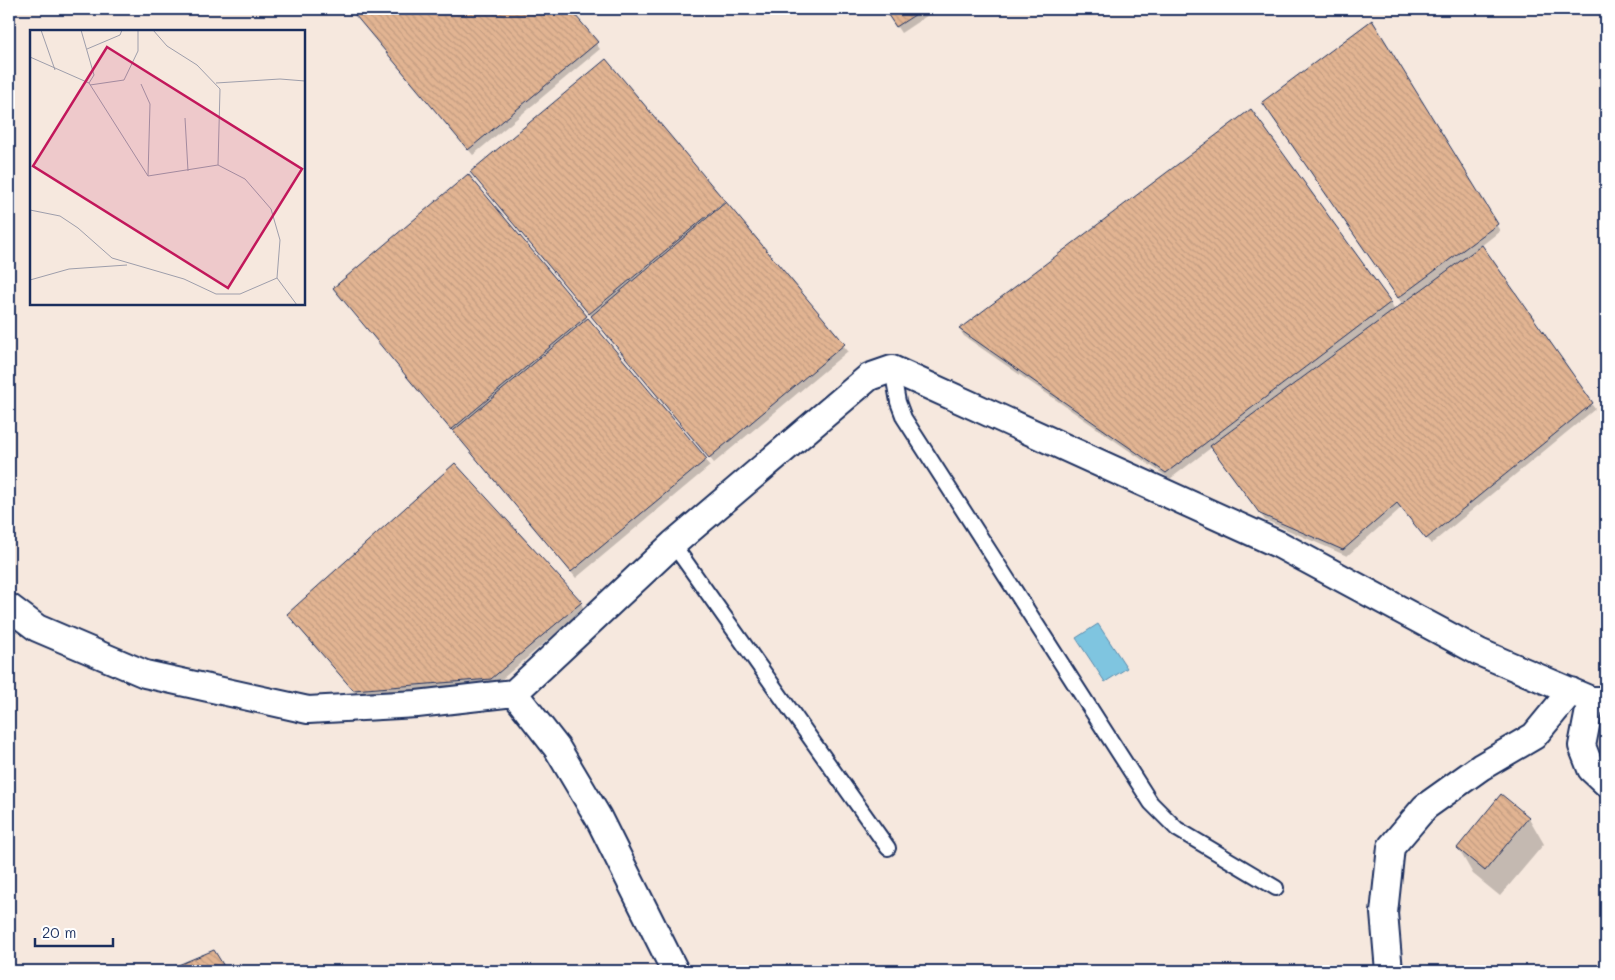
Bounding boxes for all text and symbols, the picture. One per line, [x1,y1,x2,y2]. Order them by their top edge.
inset map [30,30,305,305]
scale bar [35,915,112,947]
text: 20 m [42,922,76,942]

